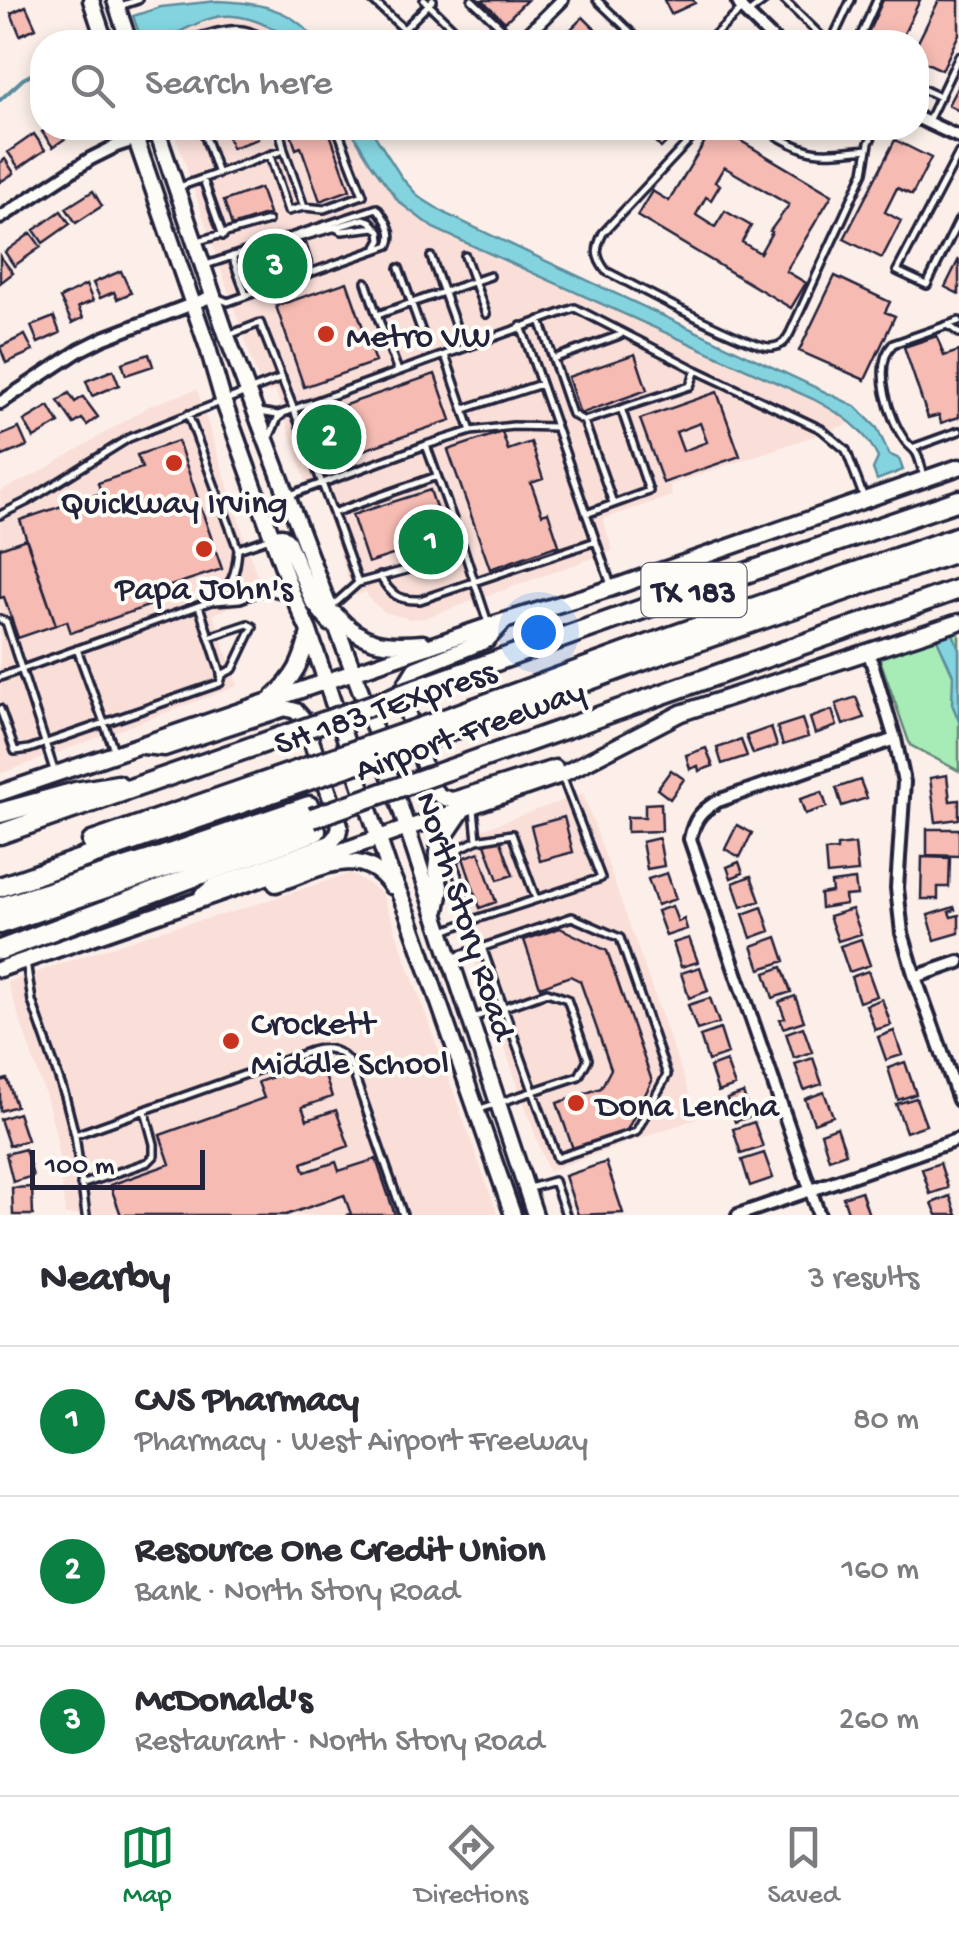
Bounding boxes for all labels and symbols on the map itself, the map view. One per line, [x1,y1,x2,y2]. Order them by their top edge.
pin: 3 [242,228,308,304]
place label: Metro VW [346,319,491,360]
marker: Metro VW [315,323,337,345]
pin: 2 [296,400,362,474]
marker: Quickway Irving [163,452,185,474]
place label: Quickway Irving [60,485,288,526]
pin: 1 [398,504,464,580]
marker: Papa John's [193,538,215,560]
road number: TX 183 [642,563,746,617]
place label: Papa John's [114,571,294,612]
your location [513,607,564,658]
street label: SH 183 TEXpress [270,653,503,767]
street label: Airport Freeway [351,673,591,794]
street label: North Story Road [403,788,523,1048]
place label: Crockett Middle School [251,1006,449,1087]
marker: Crockett Middle School [220,1030,242,1052]
place label: Dona Lencha [594,1088,781,1129]
marker: Dona Lencha [565,1092,587,1114]
scale bar [30,1145,205,1190]

